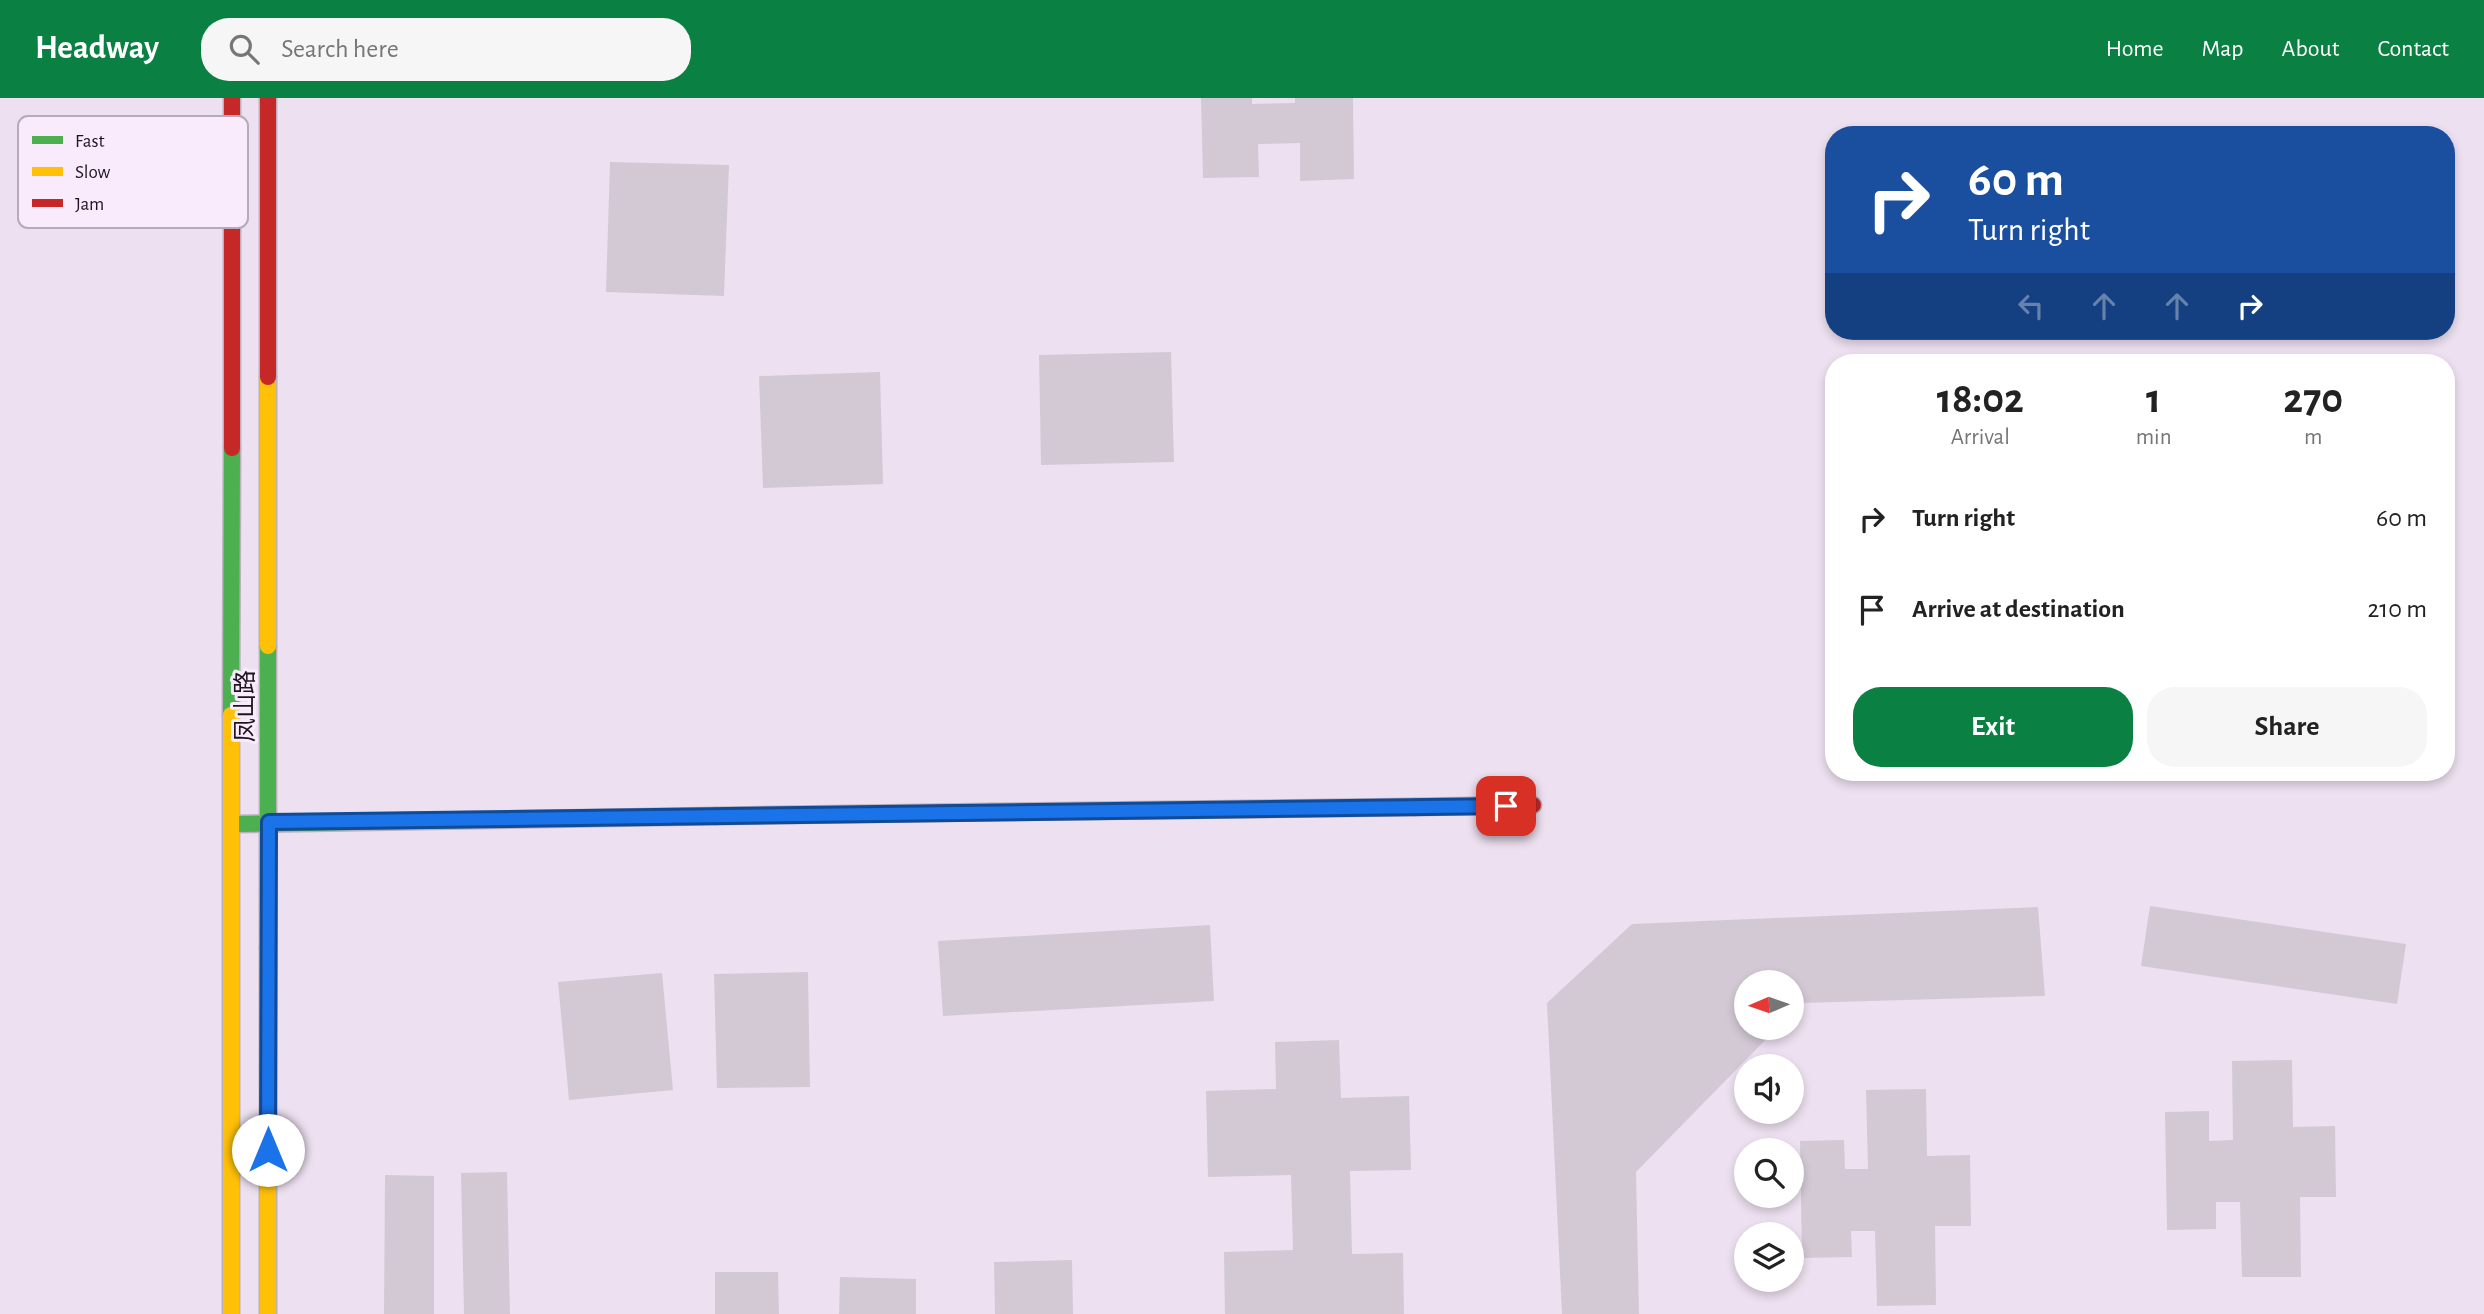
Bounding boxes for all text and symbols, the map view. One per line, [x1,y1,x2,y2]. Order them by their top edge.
search box [201,18,691,81]
icon: search [225,30,263,68]
text: Headway [35,32,159,65]
text: Search here [281,36,399,62]
text: Home [2106,37,2164,61]
text: Map [2202,37,2244,61]
text: About [2282,37,2339,61]
text: Contact [2377,37,2449,61]
legend [18,116,248,228]
text: Fast [75,132,105,151]
icon: right [1853,154,1944,245]
text: 60 m [1968,156,2064,205]
text: Slow [75,163,111,182]
text: Jam [75,195,104,214]
text: Turn right [1968,214,2090,246]
icon: left [2012,287,2050,325]
icon: ahead [2085,287,2123,325]
icon: ahead [2158,287,2196,325]
icon: right [2231,287,2269,325]
text: 18:02 [1937,378,2024,420]
text: 1 [2146,378,2161,420]
text: 270 [2283,378,2343,420]
text: Arrival [1951,426,2010,449]
text: min [2136,426,2172,449]
text: m [2304,426,2322,449]
icon: right [1853,500,1891,538]
text: Turn right [1912,505,2015,531]
text: 60 m [2376,505,2427,531]
icon: arrive [1853,591,1891,629]
text: Arrive at destination [1912,596,2125,622]
text: 210 m [2367,596,2427,622]
street label: 凤山路 [232,670,258,742]
button: Exit [1853,687,2133,767]
button: Share [2147,687,2427,767]
pin [1476,776,1536,836]
icon: arrive [1487,787,1525,825]
north arrow [1734,970,1804,1040]
map controls [1734,970,1804,1292]
button: sound [1734,1054,1804,1124]
position arrow [231,1113,305,1187]
button: search [1734,1138,1804,1208]
button: layers [1734,1222,1804,1292]

